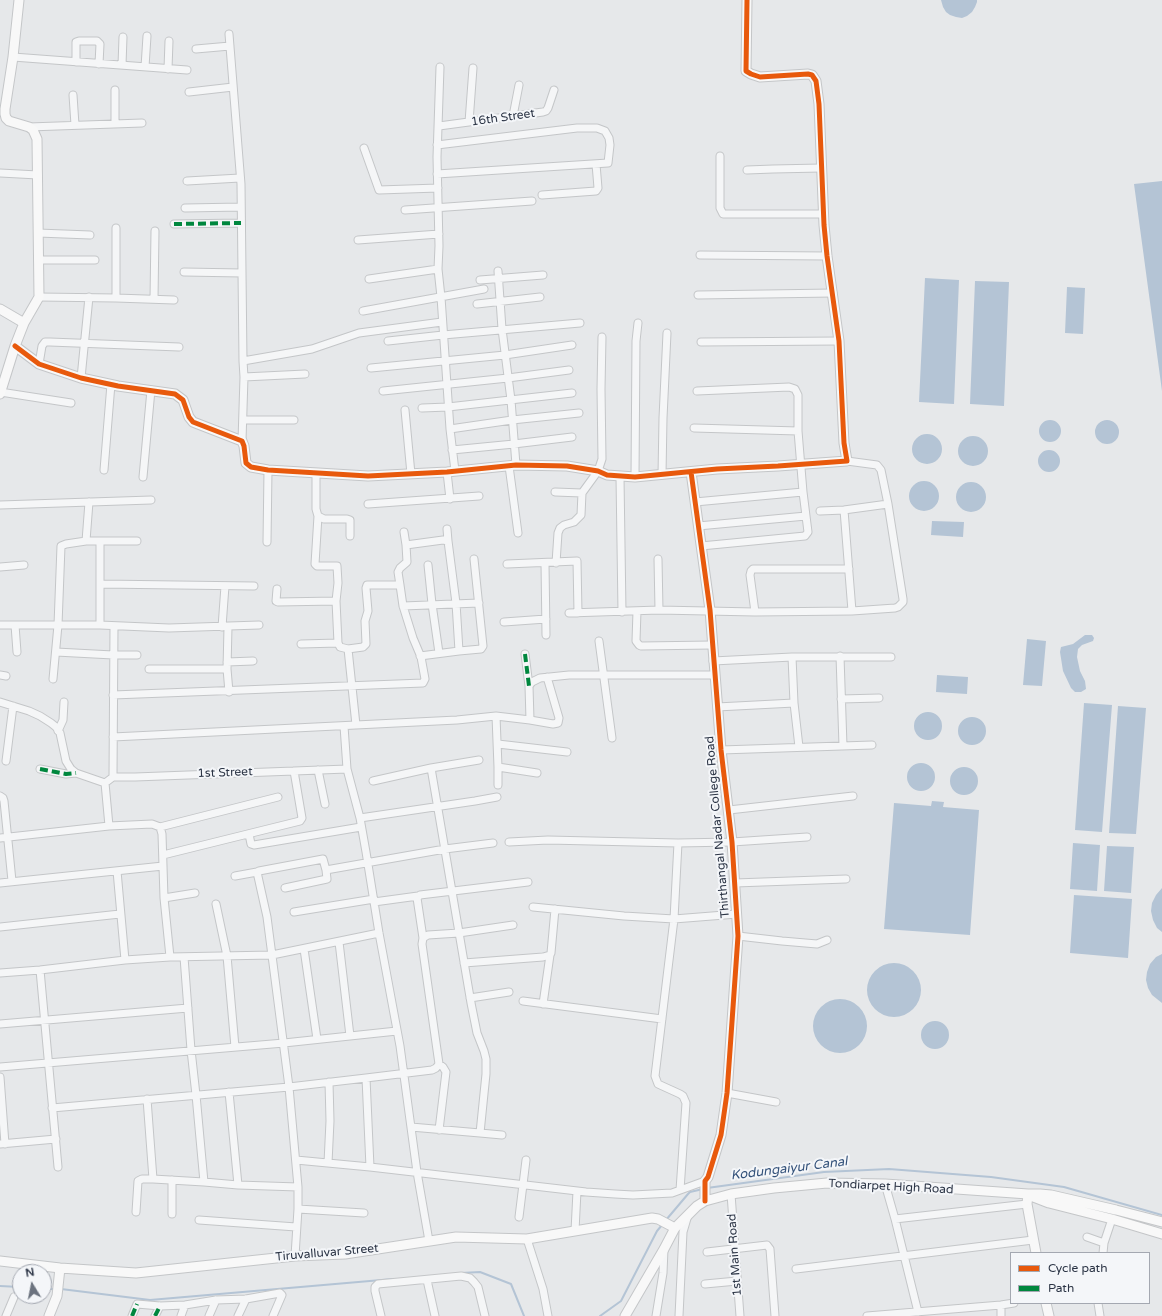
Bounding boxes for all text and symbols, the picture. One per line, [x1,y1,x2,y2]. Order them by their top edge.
street label: 16th Street [470,106,536,130]
street label: Thirthangal Nadar College Road [703,735,733,919]
street label: 1st Street [197,765,253,781]
water label: Kodungaiyur Canal [730,1154,848,1184]
street label: Tondiarpet High Road [828,1177,954,1197]
street label: 1st Main Road [725,1213,745,1297]
street label: Tiruvalluvar Street [275,1241,379,1265]
legend [1010,1252,1150,1304]
text: Cycle path [1048,1261,1107,1275]
north arrow [12,1264,52,1304]
text: N [25,1266,35,1280]
text: Path [1048,1281,1074,1295]

